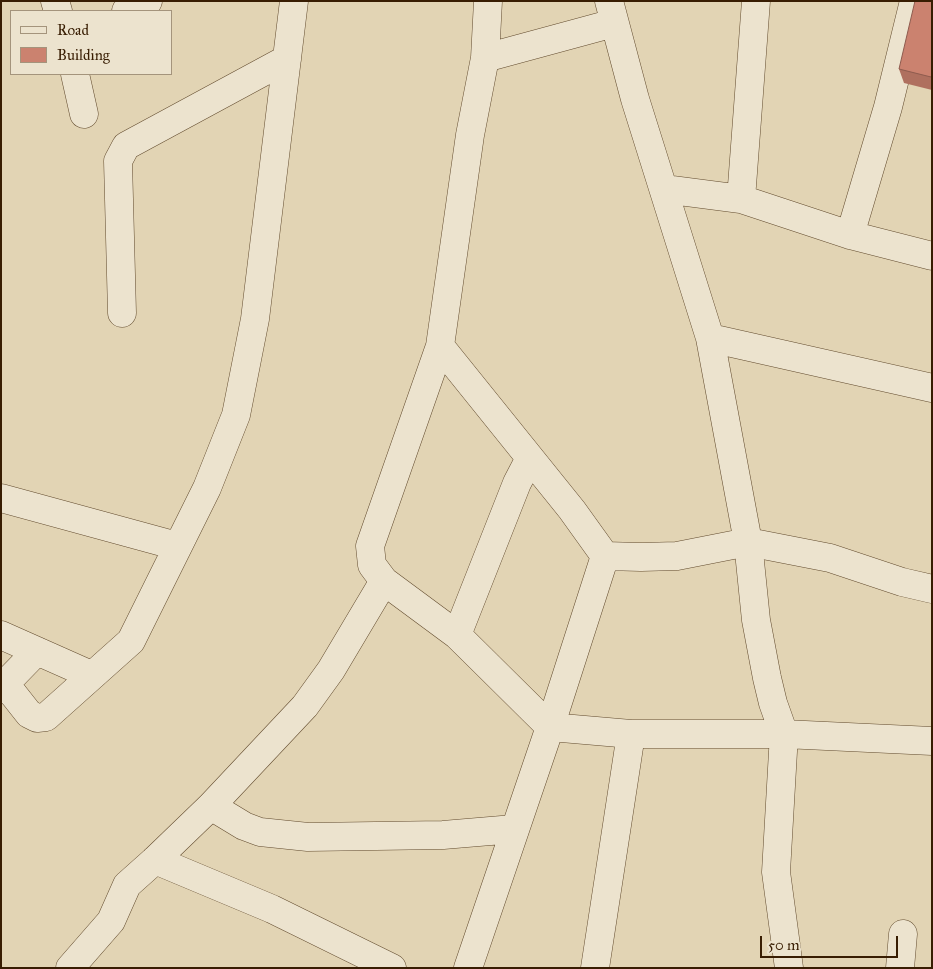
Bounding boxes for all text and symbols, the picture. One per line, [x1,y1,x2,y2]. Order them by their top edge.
legend [10,10,172,75]
text: Road [57,21,89,39]
text: Building [57,46,110,64]
scale bar [763,926,900,958]
text: 50 m [768,936,800,954]

